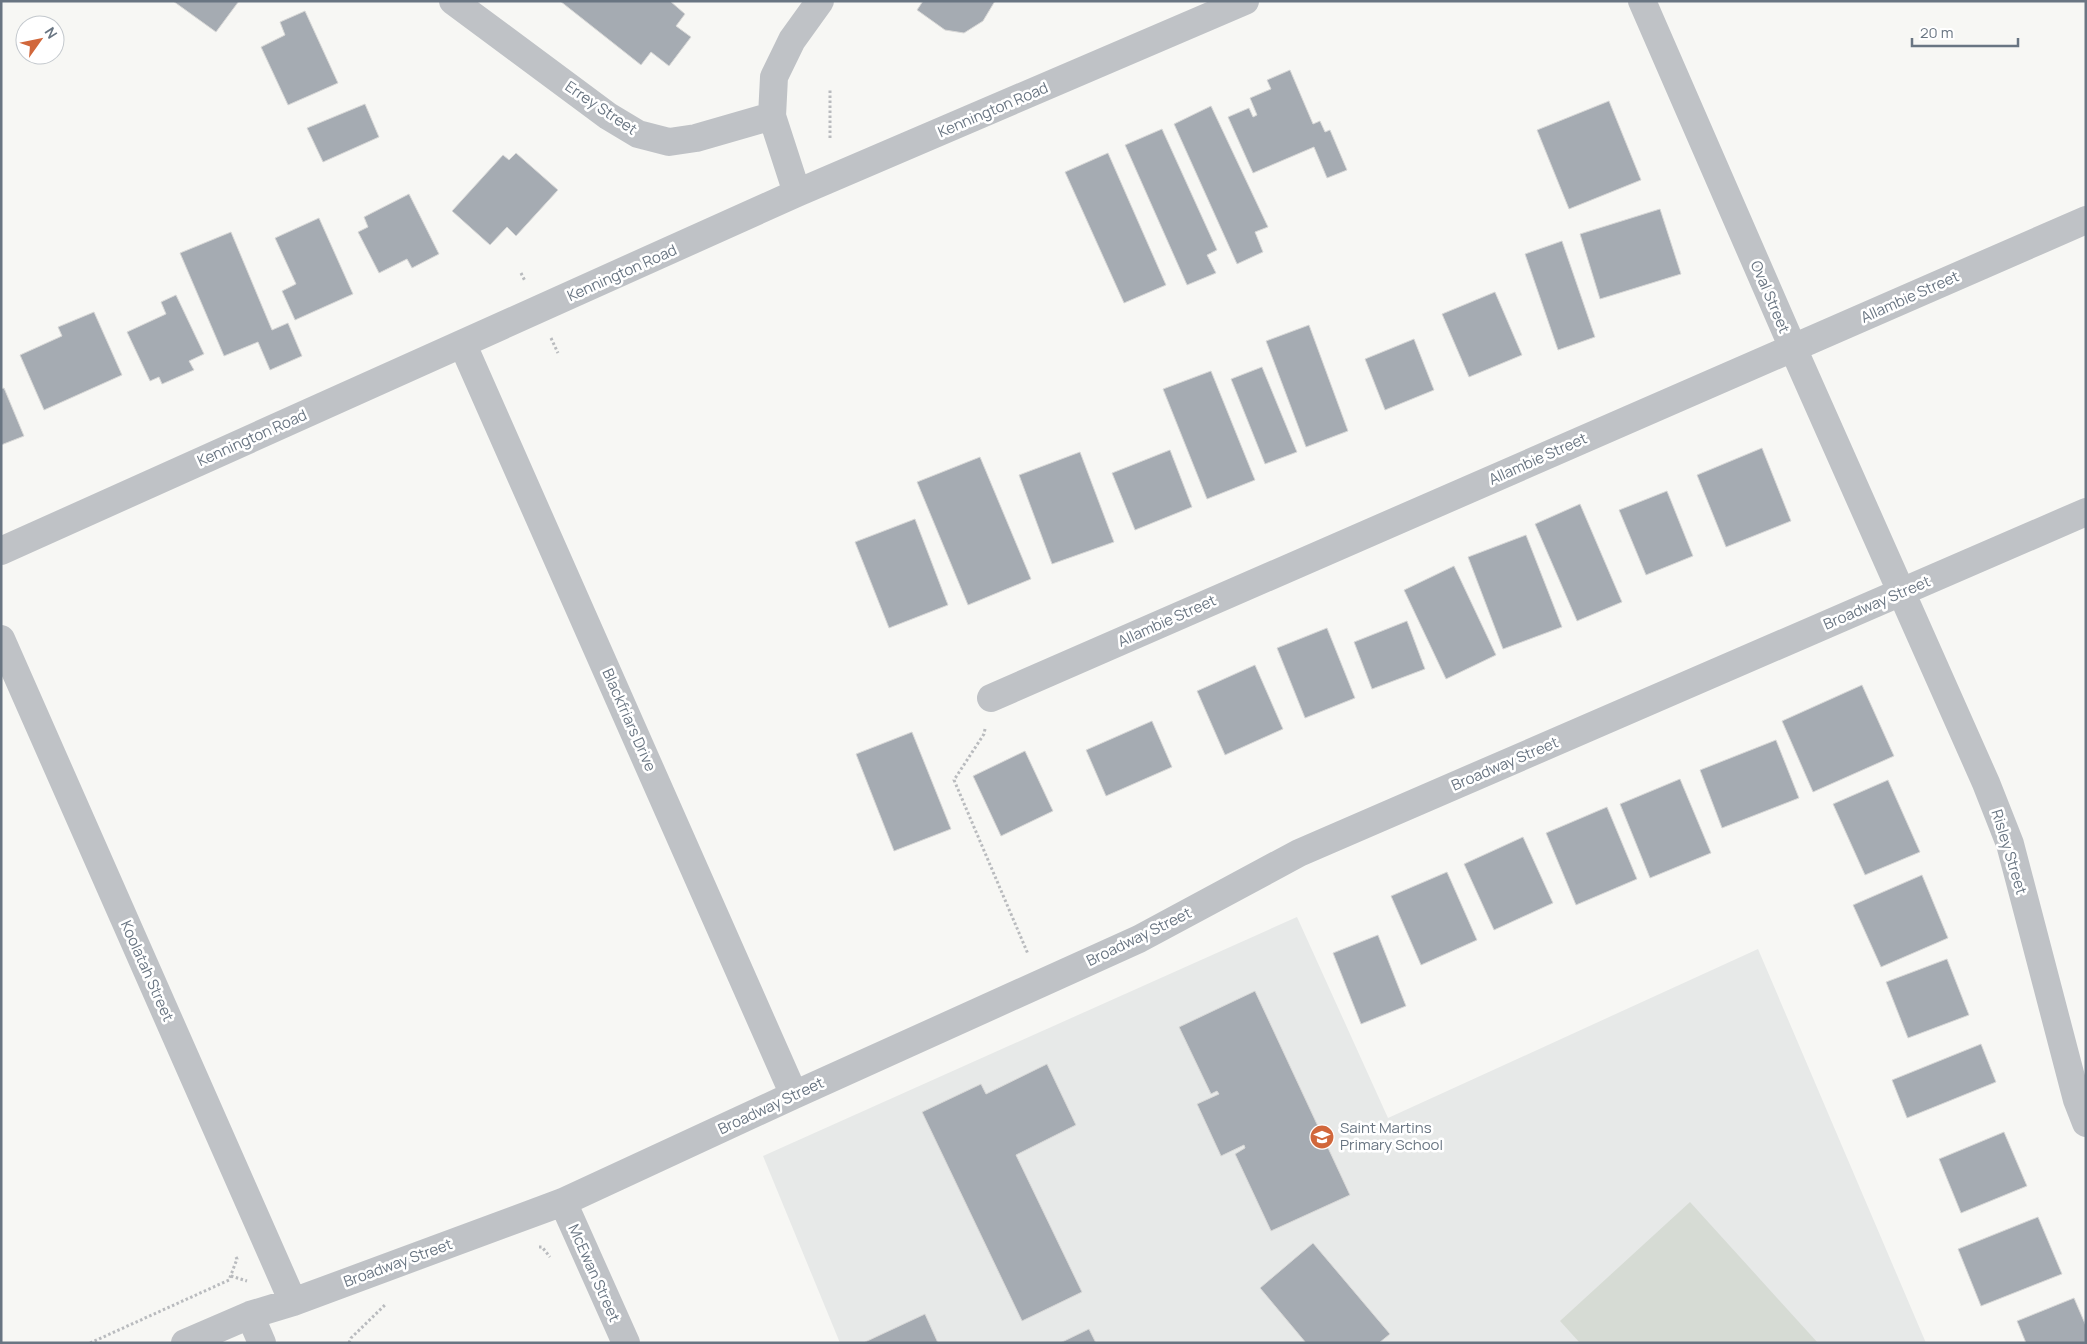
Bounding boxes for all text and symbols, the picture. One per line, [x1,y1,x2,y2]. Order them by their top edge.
north arrow [15,15,65,65]
scale bar [1912,15,2018,47]
text: 20 m [1920,22,1953,43]
text: N [41,23,62,42]
street label: Errey Street [561,76,641,139]
street label: Kennington Road [934,77,1051,142]
street label: Kennington Road [564,239,680,306]
street label: Oval Street [1746,257,1795,336]
street label: Allambie Street [1857,265,1962,328]
street label: Kennington Road [194,404,310,471]
street label: Allambie Street [1485,427,1590,490]
street label: Broadway Street [1820,571,1934,635]
street label: Allambie Street [1114,589,1219,652]
street label: Blackfriars Drive [597,665,662,775]
street label: Broadway Street [1448,732,1562,796]
street label: Risley Street [1987,807,2032,897]
street label: Broadway Street [1083,902,1195,971]
street label: Koolatah Street [116,917,179,1024]
street label: Broadway Street [714,1072,827,1139]
place label: Saint Martins Primary School [1340,1117,1443,1155]
school or university icon: Saint Martins Primary School [1309,1124,1335,1150]
street label: McEwan Street [564,1221,625,1325]
street label: Broadway Street [340,1233,455,1292]

